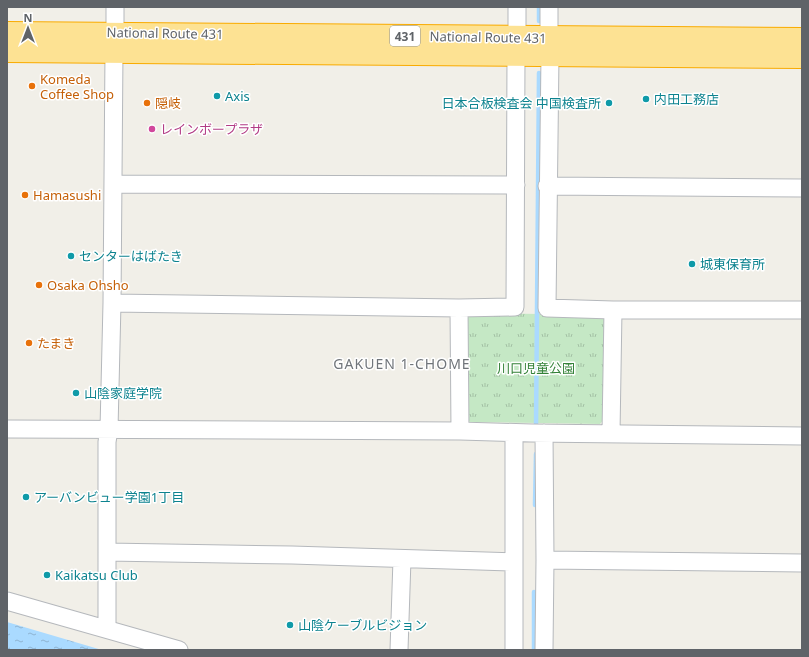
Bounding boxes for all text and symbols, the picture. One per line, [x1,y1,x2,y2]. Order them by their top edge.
north arrow [8,8,48,48]
text: N [24,10,32,25]
street label: National Route 431 [106,23,224,43]
road number: 431 [390,26,420,46]
street label: National Route 431 [429,27,547,47]
place label: Komeda Coffee Shop [40,70,114,103]
marker: Komeda Coffee Shop [27,81,37,91]
place label: Axis [225,87,250,105]
place label: 内田工務店 [654,90,719,108]
marker: Axis [212,91,222,101]
place label: 隠岐 [155,94,181,112]
place label: 日本合板検査会 中国検査所 [442,94,601,112]
marker: 内田工務店 [641,94,651,104]
marker: 隠岐 [142,98,152,108]
marker: 日本合板検査会 中国検査所 [604,98,614,108]
place label: レインボープラザ [160,120,263,138]
marker: レインボープラザ [147,124,157,134]
place label: Hamasushi [33,186,101,204]
marker: Hamasushi [20,190,30,200]
place label: センターはばたき [79,247,183,265]
marker: センターはばたき [66,251,76,261]
place label: 城東保育所 [700,255,765,273]
marker: 城東保育所 [687,259,697,269]
place label: Osaka Ohsho [47,276,129,294]
marker: Osaka Ohsho [34,280,44,290]
place label: たまき [37,334,76,352]
marker: たまき [24,338,34,348]
district label: GAKUEN 1-CHOME [333,354,471,373]
park label: 川口児童公園 [497,359,575,377]
place label: 山陰家庭学院 [84,384,162,402]
marker: 山陰家庭学院 [71,388,81,398]
place label: アーバンビュー学園1丁目 [34,488,184,506]
marker: アーバンビュー学園1丁目 [21,492,31,502]
place label: Kaikatsu Club [55,566,138,584]
marker: Kaikatsu Club [42,570,52,580]
place label: 山陰ケーブルビジョン [298,616,427,634]
marker: 山陰ケーブルビジョン [285,620,295,630]

